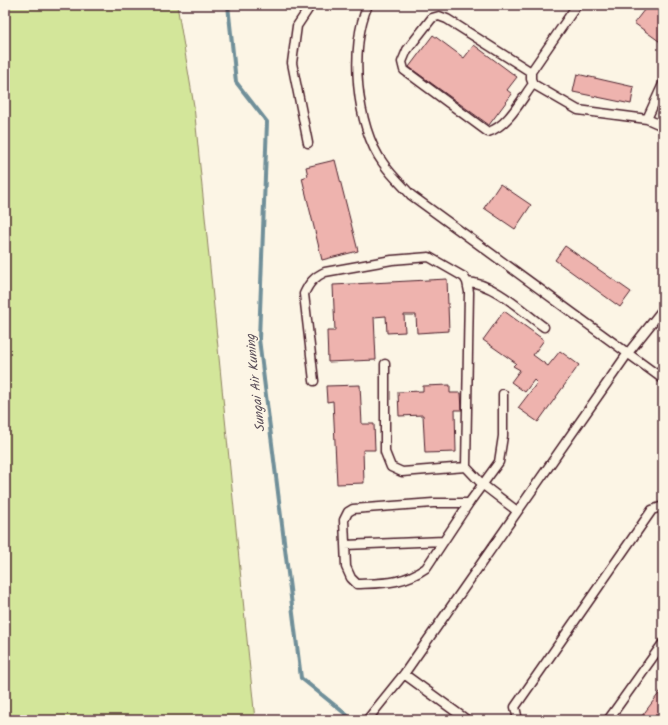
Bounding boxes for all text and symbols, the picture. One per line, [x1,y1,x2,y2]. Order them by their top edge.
water label: Sungai Air Kuning [240,332,272,433]

